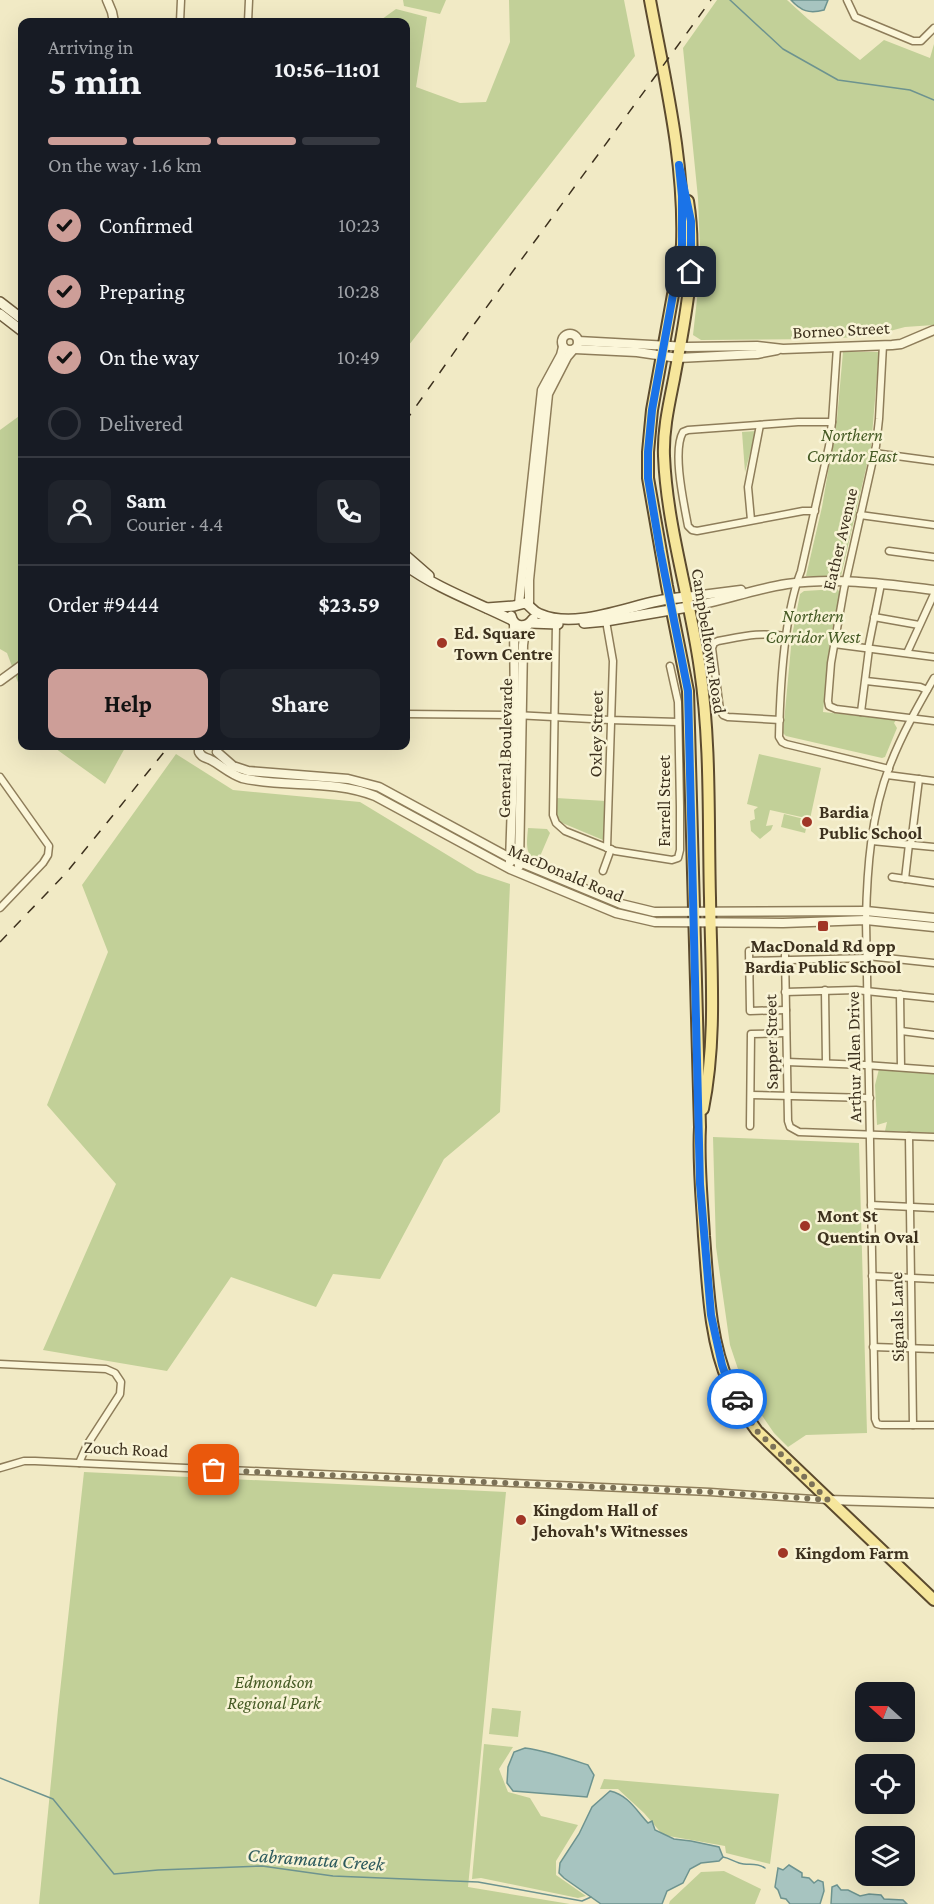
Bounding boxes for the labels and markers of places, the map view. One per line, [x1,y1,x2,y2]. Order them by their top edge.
pin [665,246,716,297]
place label: Ed. Square Town Centre [454,623,553,664]
marker: Ed. Square Town Centre [435,636,449,650]
place label: Bardia Public School [819,802,922,843]
marker: Bardia Public School [800,815,814,829]
marker: MacDonald Rd opp Bardia Public School [816,919,830,933]
place label: MacDonald Rd opp Bardia Public School [745,936,901,977]
place label: Mont St Quentin Oval [817,1206,919,1247]
marker: Mont St Quentin Oval [798,1219,812,1233]
pin [188,1444,239,1495]
place label: Kingdom Hall of Jehovah's Witnesses [531,1500,688,1541]
marker: Kingdom Hall of Jehovah's Witnesses [514,1513,528,1527]
place label: Kingdom Farm [795,1543,910,1563]
marker: Kingdom Farm [776,1546,790,1560]

